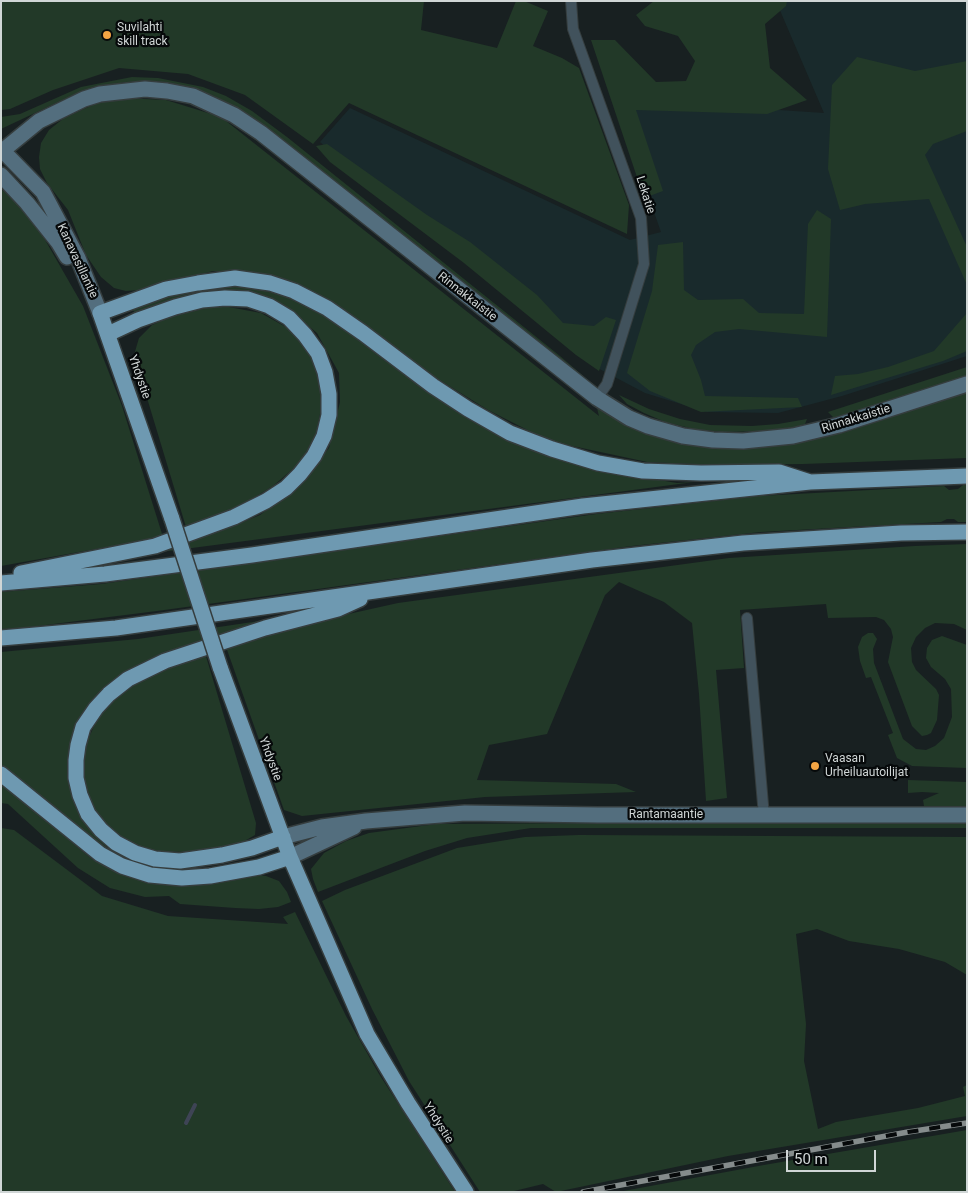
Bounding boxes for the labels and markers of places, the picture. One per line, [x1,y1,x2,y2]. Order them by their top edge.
place label: Suvilahti skill track [117,21,168,49]
marker: Suvilahti skill track [101,29,113,41]
place label: Vaasan Urheiluautoilijat [825,752,908,780]
marker: Vaasan Urheiluautoilijat [809,760,821,772]

